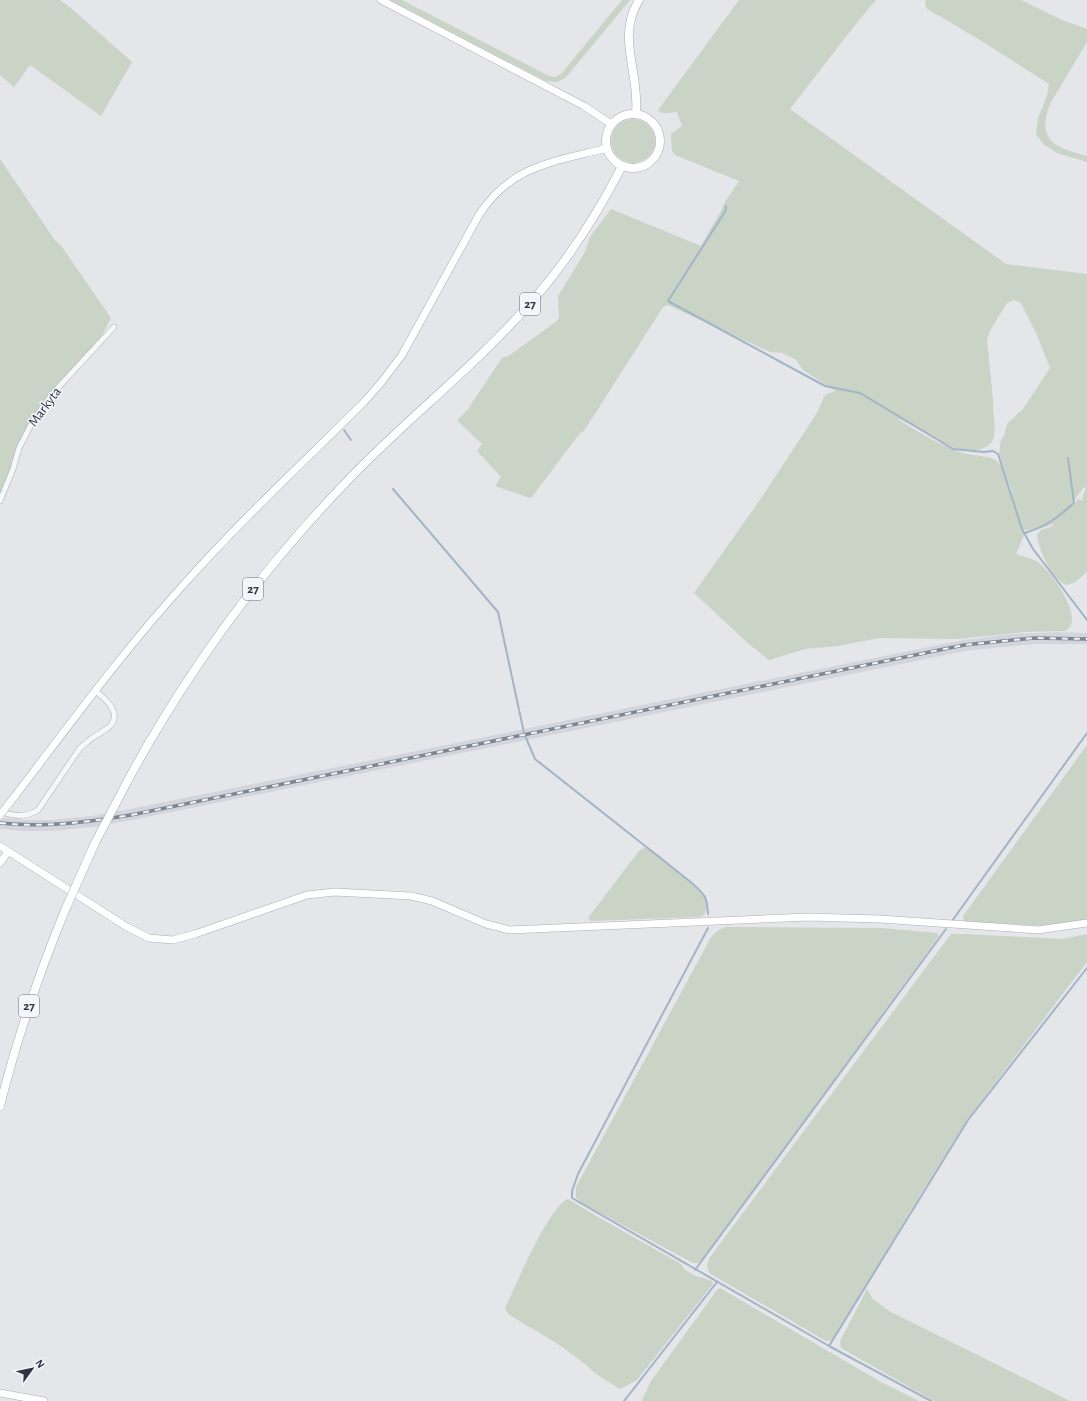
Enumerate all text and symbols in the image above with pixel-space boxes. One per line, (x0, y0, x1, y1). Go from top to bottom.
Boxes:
road number: 27 (520, 293, 540, 315)
street label: Markyta (26, 384, 64, 429)
road number: 27 (243, 578, 263, 600)
road number: 27 (19, 995, 39, 1017)
north arrow (12, 1349, 52, 1389)
text: N (33, 1358, 47, 1370)

